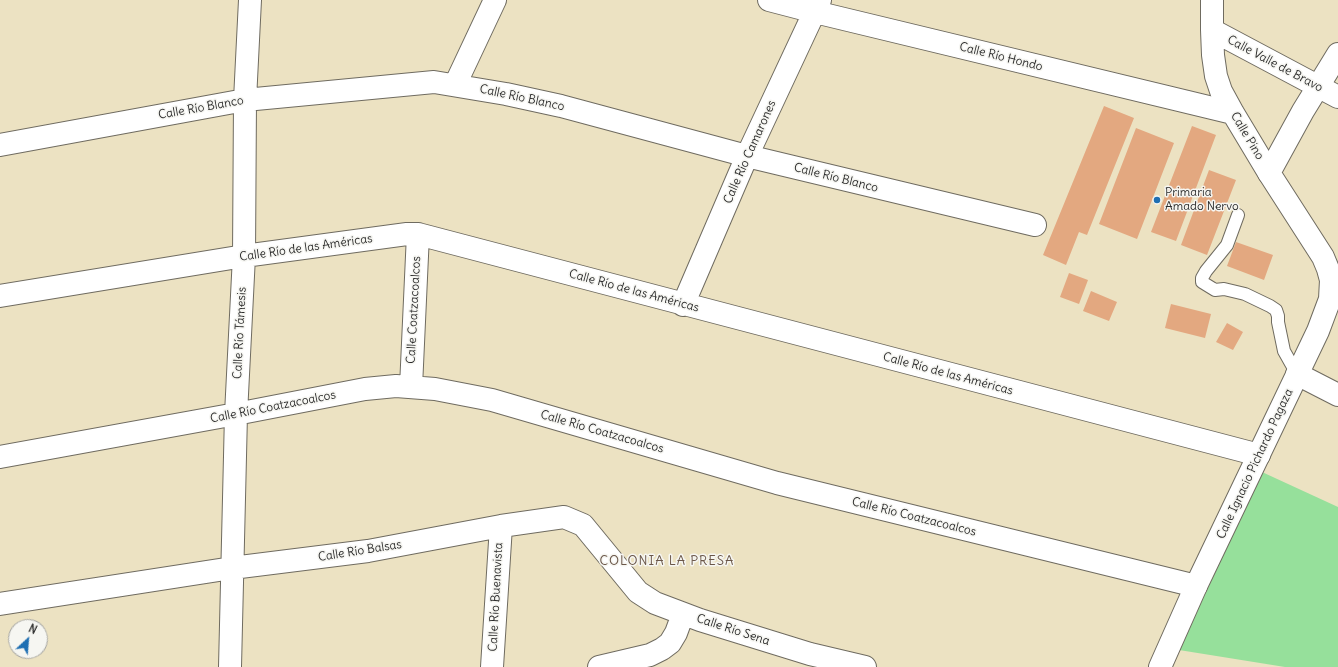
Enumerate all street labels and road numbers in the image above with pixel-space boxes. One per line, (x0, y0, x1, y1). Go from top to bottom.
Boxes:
street label: Calle Valle de Bravo (1225, 33, 1325, 95)
street label: Calle Río Hondo (958, 40, 1044, 74)
street label: Calle Río Blanco (478, 82, 566, 114)
street label: Calle Río Blanco (157, 93, 245, 123)
street label: Calle Río Camarones (721, 98, 779, 206)
street label: Calle Pino (1227, 110, 1267, 162)
street label: Calle Río Blanco (792, 161, 880, 195)
street label: Calle Río de las Américas (239, 232, 373, 264)
street label: Calle Coatzacoalcos (404, 256, 424, 364)
street label: Calle Río de las Américas (567, 267, 701, 315)
street label: Calle Río Támesis (230, 287, 250, 379)
street label: Calle Río de las Américas (881, 350, 1015, 398)
street label: Calle Ignacio Pichardo Pagaza (1214, 387, 1296, 541)
street label: Calle Río Coatzacoalcos (209, 388, 337, 426)
street label: Calle Río Coatzacoalcos (539, 407, 665, 457)
street label: Calle Río Coatzacoalcos (850, 495, 978, 539)
street label: Calle Río Balsas (317, 537, 403, 565)
street label: Calle Río Buenavista (486, 542, 506, 652)
street label: Calle Río Sena (695, 611, 771, 649)

